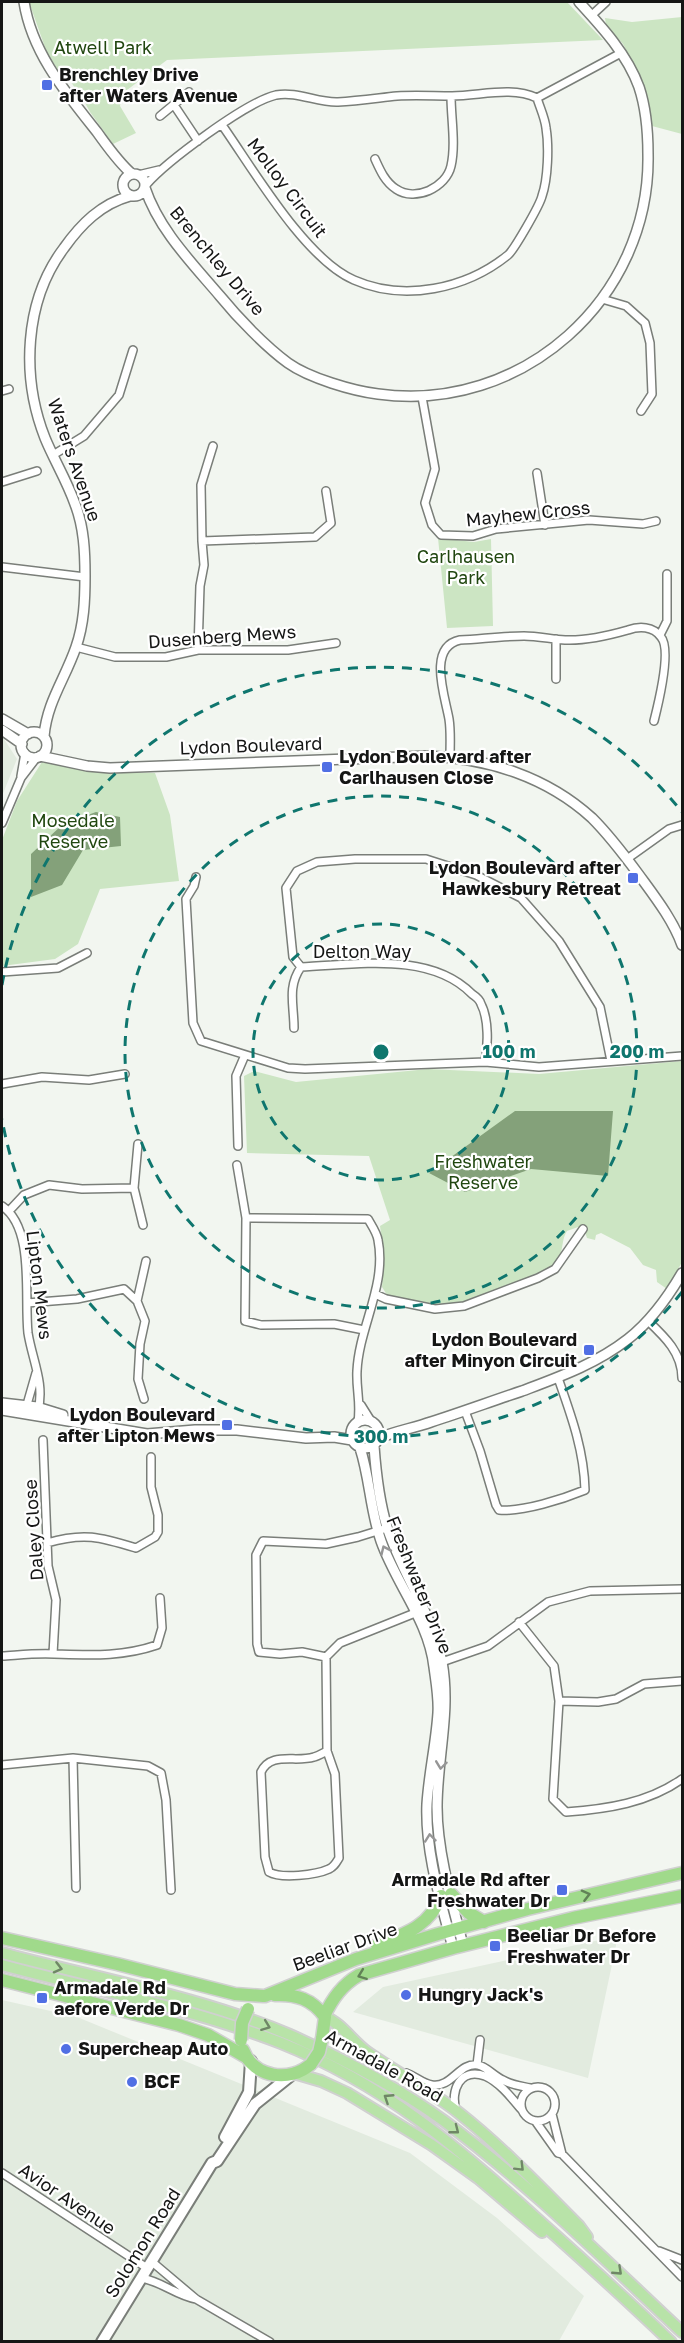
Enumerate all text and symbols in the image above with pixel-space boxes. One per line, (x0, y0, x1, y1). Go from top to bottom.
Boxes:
park label: Atwell Park (54, 36, 152, 58)
place label: Brenchley Drive after Waters Avenue (59, 63, 238, 106)
marker: Brenchley Drive after Waters Avenue (40, 78, 54, 92)
street label: Molloy Circuit (243, 133, 332, 242)
street label: Brenchley Drive (166, 201, 270, 320)
street label: Waters Avenue (44, 395, 106, 524)
street label: Mayhew Cross (465, 496, 591, 530)
park label: Carlhausen Park (417, 545, 515, 588)
street label: Dusenberg Mews (147, 620, 297, 652)
street label: Lydon Boulevard (179, 732, 323, 758)
place label: Lydon Boulevard after Carlhausen Close (339, 745, 531, 788)
marker: Lydon Boulevard after Carlhausen Close (320, 760, 334, 774)
park label: Mosedale Reserve (31, 809, 115, 852)
place label: Lydon Boulevard after Hawkesbury Retreat (429, 856, 621, 899)
marker: Lydon Boulevard after Hawkesbury Retreat (626, 871, 640, 885)
street label: Delton Way (313, 940, 411, 962)
text: 100 m (483, 1040, 535, 1062)
text: 200 m (610, 1040, 664, 1062)
centre of rings (371, 1042, 391, 1062)
park label: Freshwater Reserve (434, 1150, 532, 1193)
street label: Lipton Mews (22, 1229, 58, 1341)
place label: Lydon Boulevard after Minyon Circuit (404, 1328, 577, 1371)
marker: Lydon Boulevard after Minyon Circuit (582, 1343, 596, 1357)
place label: Lydon Boulevard after Lipton Mews (57, 1403, 215, 1446)
marker: Lydon Boulevard after Lipton Mews (220, 1418, 234, 1432)
text: 300 m (354, 1425, 408, 1447)
street label: Daley Close (18, 1479, 48, 1582)
street label: Freshwater Drive (382, 1513, 458, 1657)
one-way arrow (380, 1545, 392, 1556)
one-way arrow (435, 1760, 447, 1769)
one-way arrow (424, 1834, 436, 1843)
place label: Armadale Rd after Freshwater Dr (391, 1868, 550, 1911)
marker: Armadale Rd after Freshwater Dr (555, 1883, 569, 1897)
one-way arrow (581, 1889, 591, 1902)
street label: Beeliar Drive (289, 1917, 400, 1975)
place label: Beeliar Dr Before Freshwater Dr (507, 1924, 656, 1967)
marker: Beeliar Dr Before Freshwater Dr (488, 1939, 502, 1953)
one-way arrow (53, 1960, 63, 1973)
one-way arrow (357, 1968, 368, 1980)
place label: Armadale Rd aefore Verde Dr (54, 1976, 189, 2019)
place label: Hungry Jack's (418, 1983, 543, 2005)
marker: Hungry Jack's (399, 1988, 413, 2002)
marker: Armadale Rd aefore Verde Dr (35, 1991, 49, 2005)
one-way arrow (260, 2019, 271, 2032)
street label: Armadale Road (322, 2024, 447, 2107)
place label: Supercheap Auto (78, 2037, 228, 2059)
marker: Supercheap Auto (59, 2042, 73, 2056)
place label: BCF (144, 2070, 180, 2092)
marker: BCF (125, 2075, 139, 2089)
one-way arrow (384, 2094, 394, 2106)
one-way arrow (448, 2122, 459, 2133)
street label: Avior Avenue (15, 2158, 120, 2239)
one-way arrow (513, 2160, 523, 2171)
street label: Solomon Road (100, 2184, 185, 2301)
one-way arrow (611, 2264, 621, 2275)

